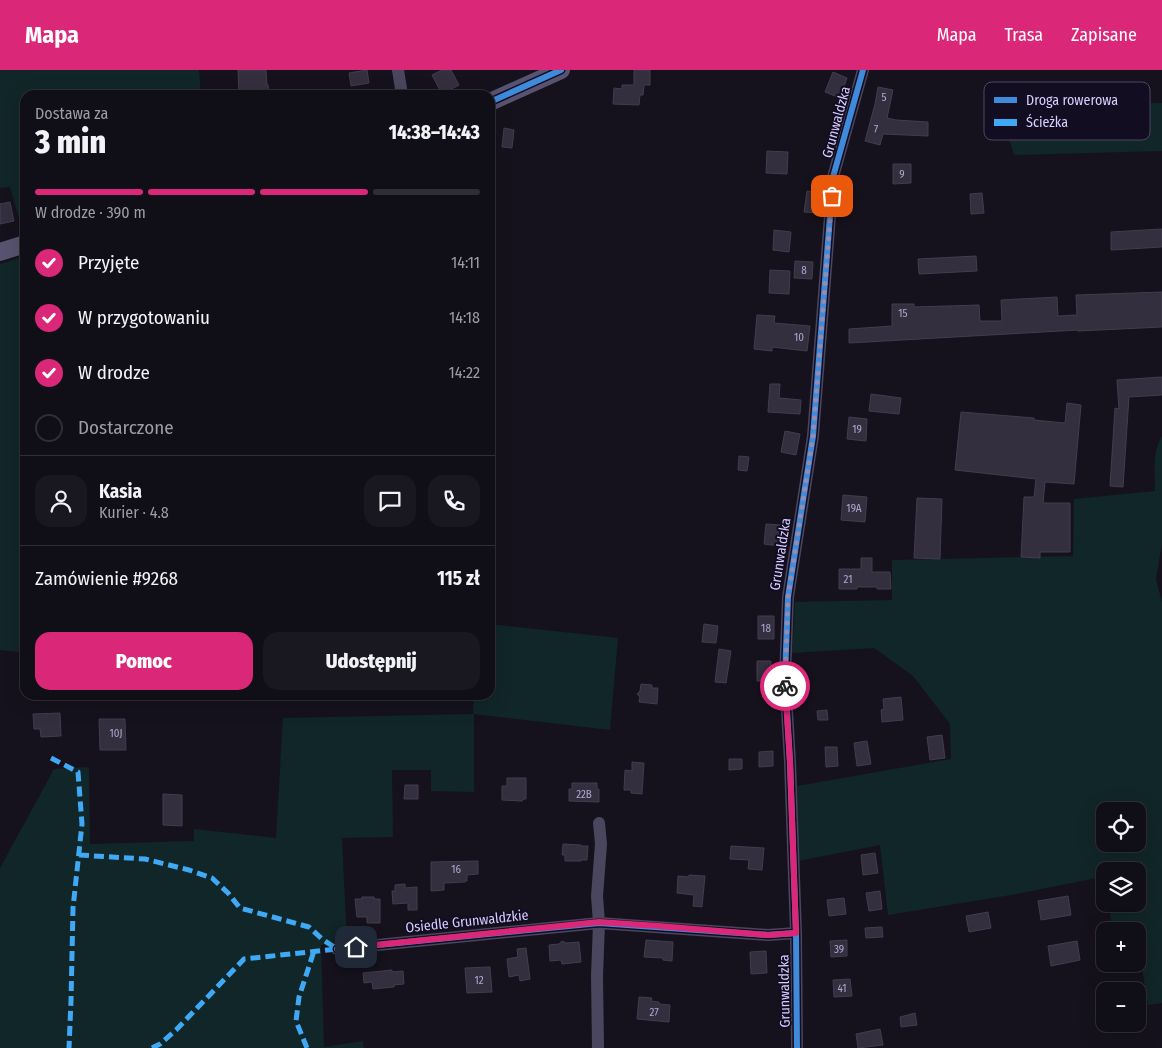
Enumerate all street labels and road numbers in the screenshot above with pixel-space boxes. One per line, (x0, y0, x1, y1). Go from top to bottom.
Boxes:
street label: Grunwaldzka (819, 84, 854, 160)
street label: Grunwaldzka (766, 516, 795, 592)
street label: Osiedle Grunwaldzkie (405, 907, 529, 936)
street label: Grunwaldzka (775, 954, 794, 1028)

